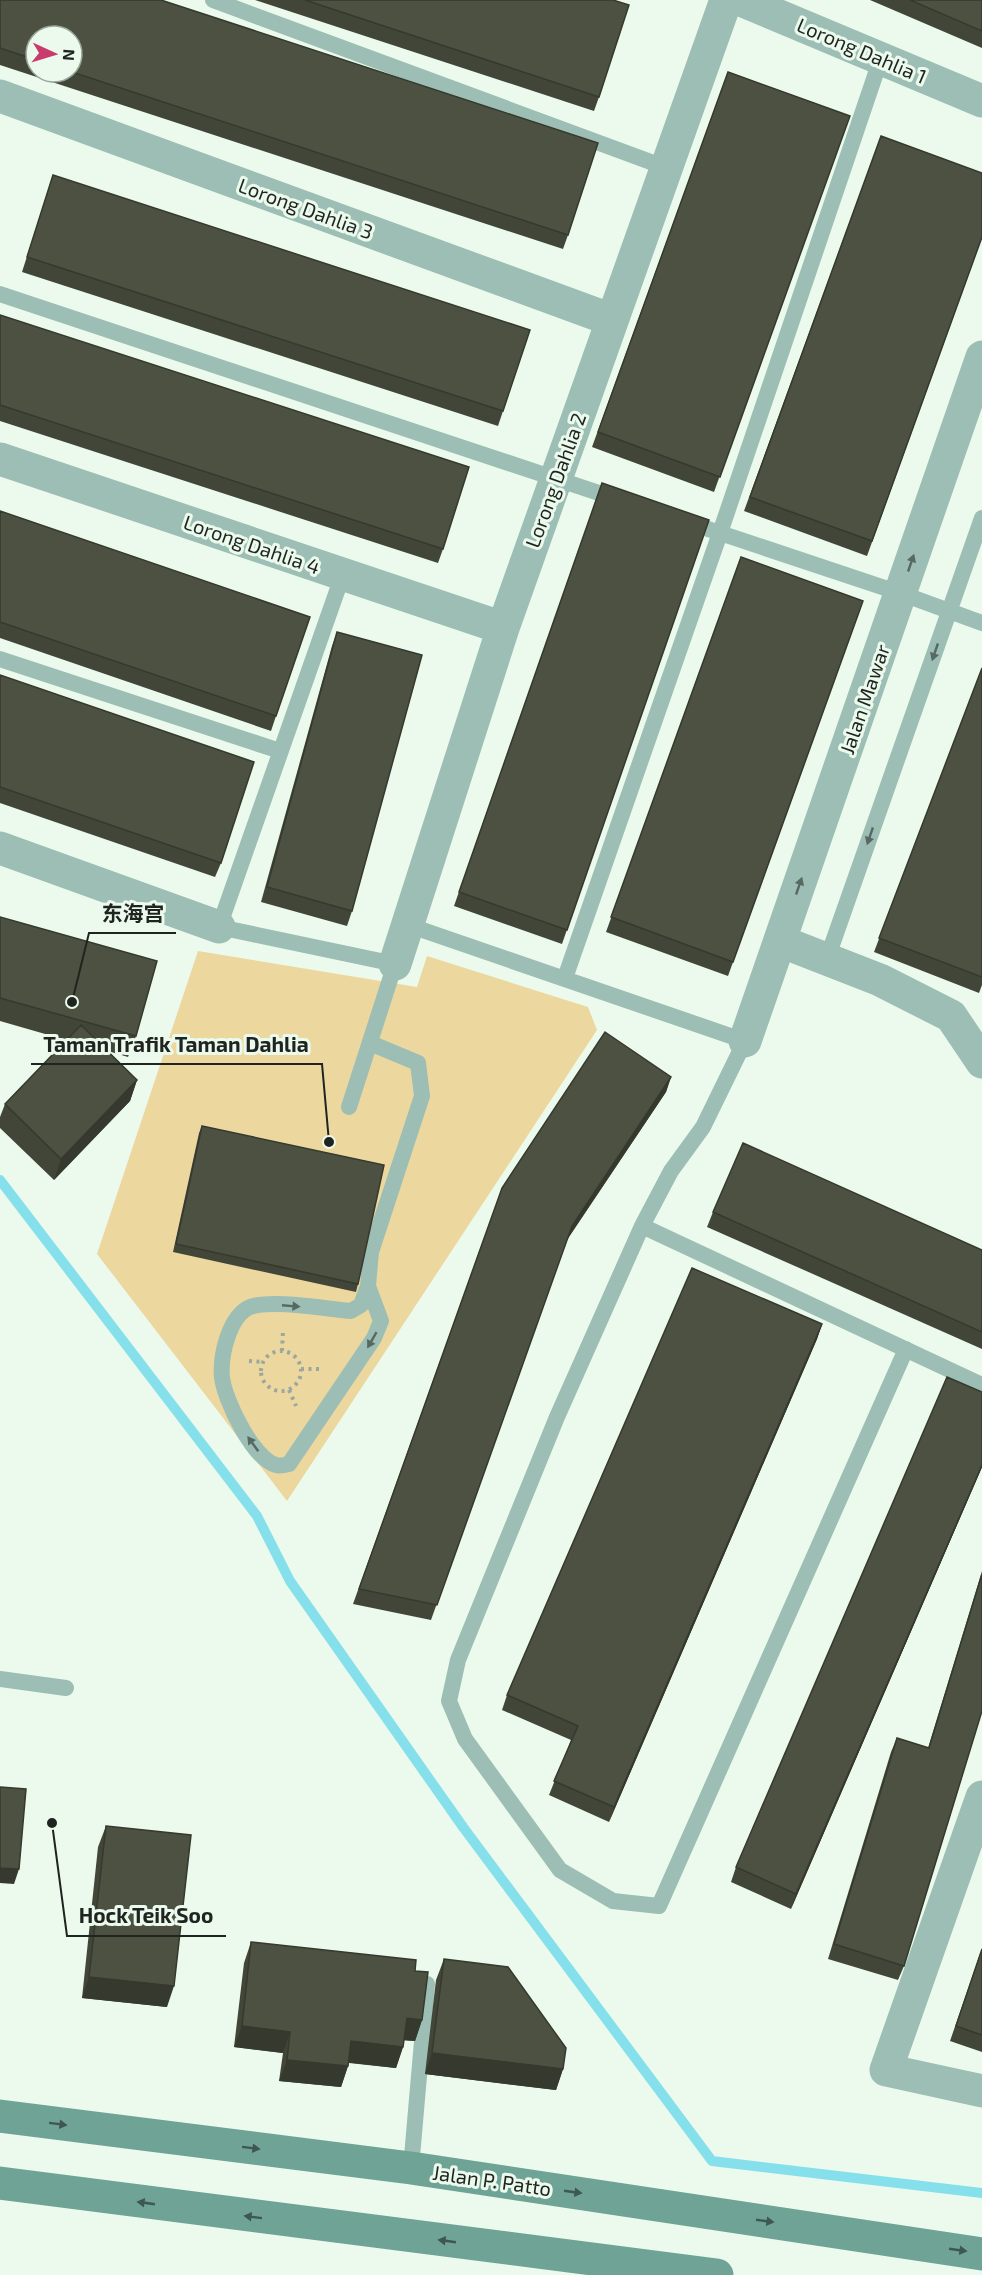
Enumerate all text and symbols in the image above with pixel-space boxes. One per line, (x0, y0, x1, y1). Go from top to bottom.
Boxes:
street label: Lorong Dahlia 1 (794, 12, 930, 88)
north arrow (24, 24, 84, 84)
text: N (60, 49, 79, 62)
street label: Lorong Dahlia 3 (236, 173, 376, 243)
street label: Lorong Dahlia 2 (520, 409, 590, 551)
street label: Lorong Dahlia 4 (181, 509, 323, 579)
one-way arrow (906, 553, 916, 571)
street label: Jalan Mawar (834, 641, 894, 757)
one-way arrow (929, 643, 939, 661)
one-way arrow (865, 827, 875, 845)
one-way arrow (795, 877, 804, 895)
callout: 东海宫 (89, 894, 176, 933)
text: 东海宫 (102, 900, 165, 925)
callout: Taman Trafik Taman Dahlia (31, 1025, 322, 1064)
text: Taman Trafik Taman Dahlia (43, 1031, 309, 1056)
one-way arrow (282, 1301, 301, 1311)
one-way arrow (367, 1332, 377, 1349)
one-way arrow (247, 1436, 259, 1452)
callout: Hock Teik Soo (67, 1897, 226, 1936)
text: Hock Teik Soo (79, 1902, 213, 1927)
one-way arrow (49, 2119, 68, 2128)
one-way arrow (242, 2143, 261, 2153)
street label: Jalan P. Patto (431, 2160, 553, 2200)
one-way arrow (563, 2188, 582, 2197)
one-way arrow (137, 2198, 156, 2207)
one-way arrow (244, 2212, 263, 2221)
one-way arrow (756, 2217, 775, 2226)
one-way arrow (437, 2237, 456, 2246)
one-way arrow (949, 2246, 968, 2255)

